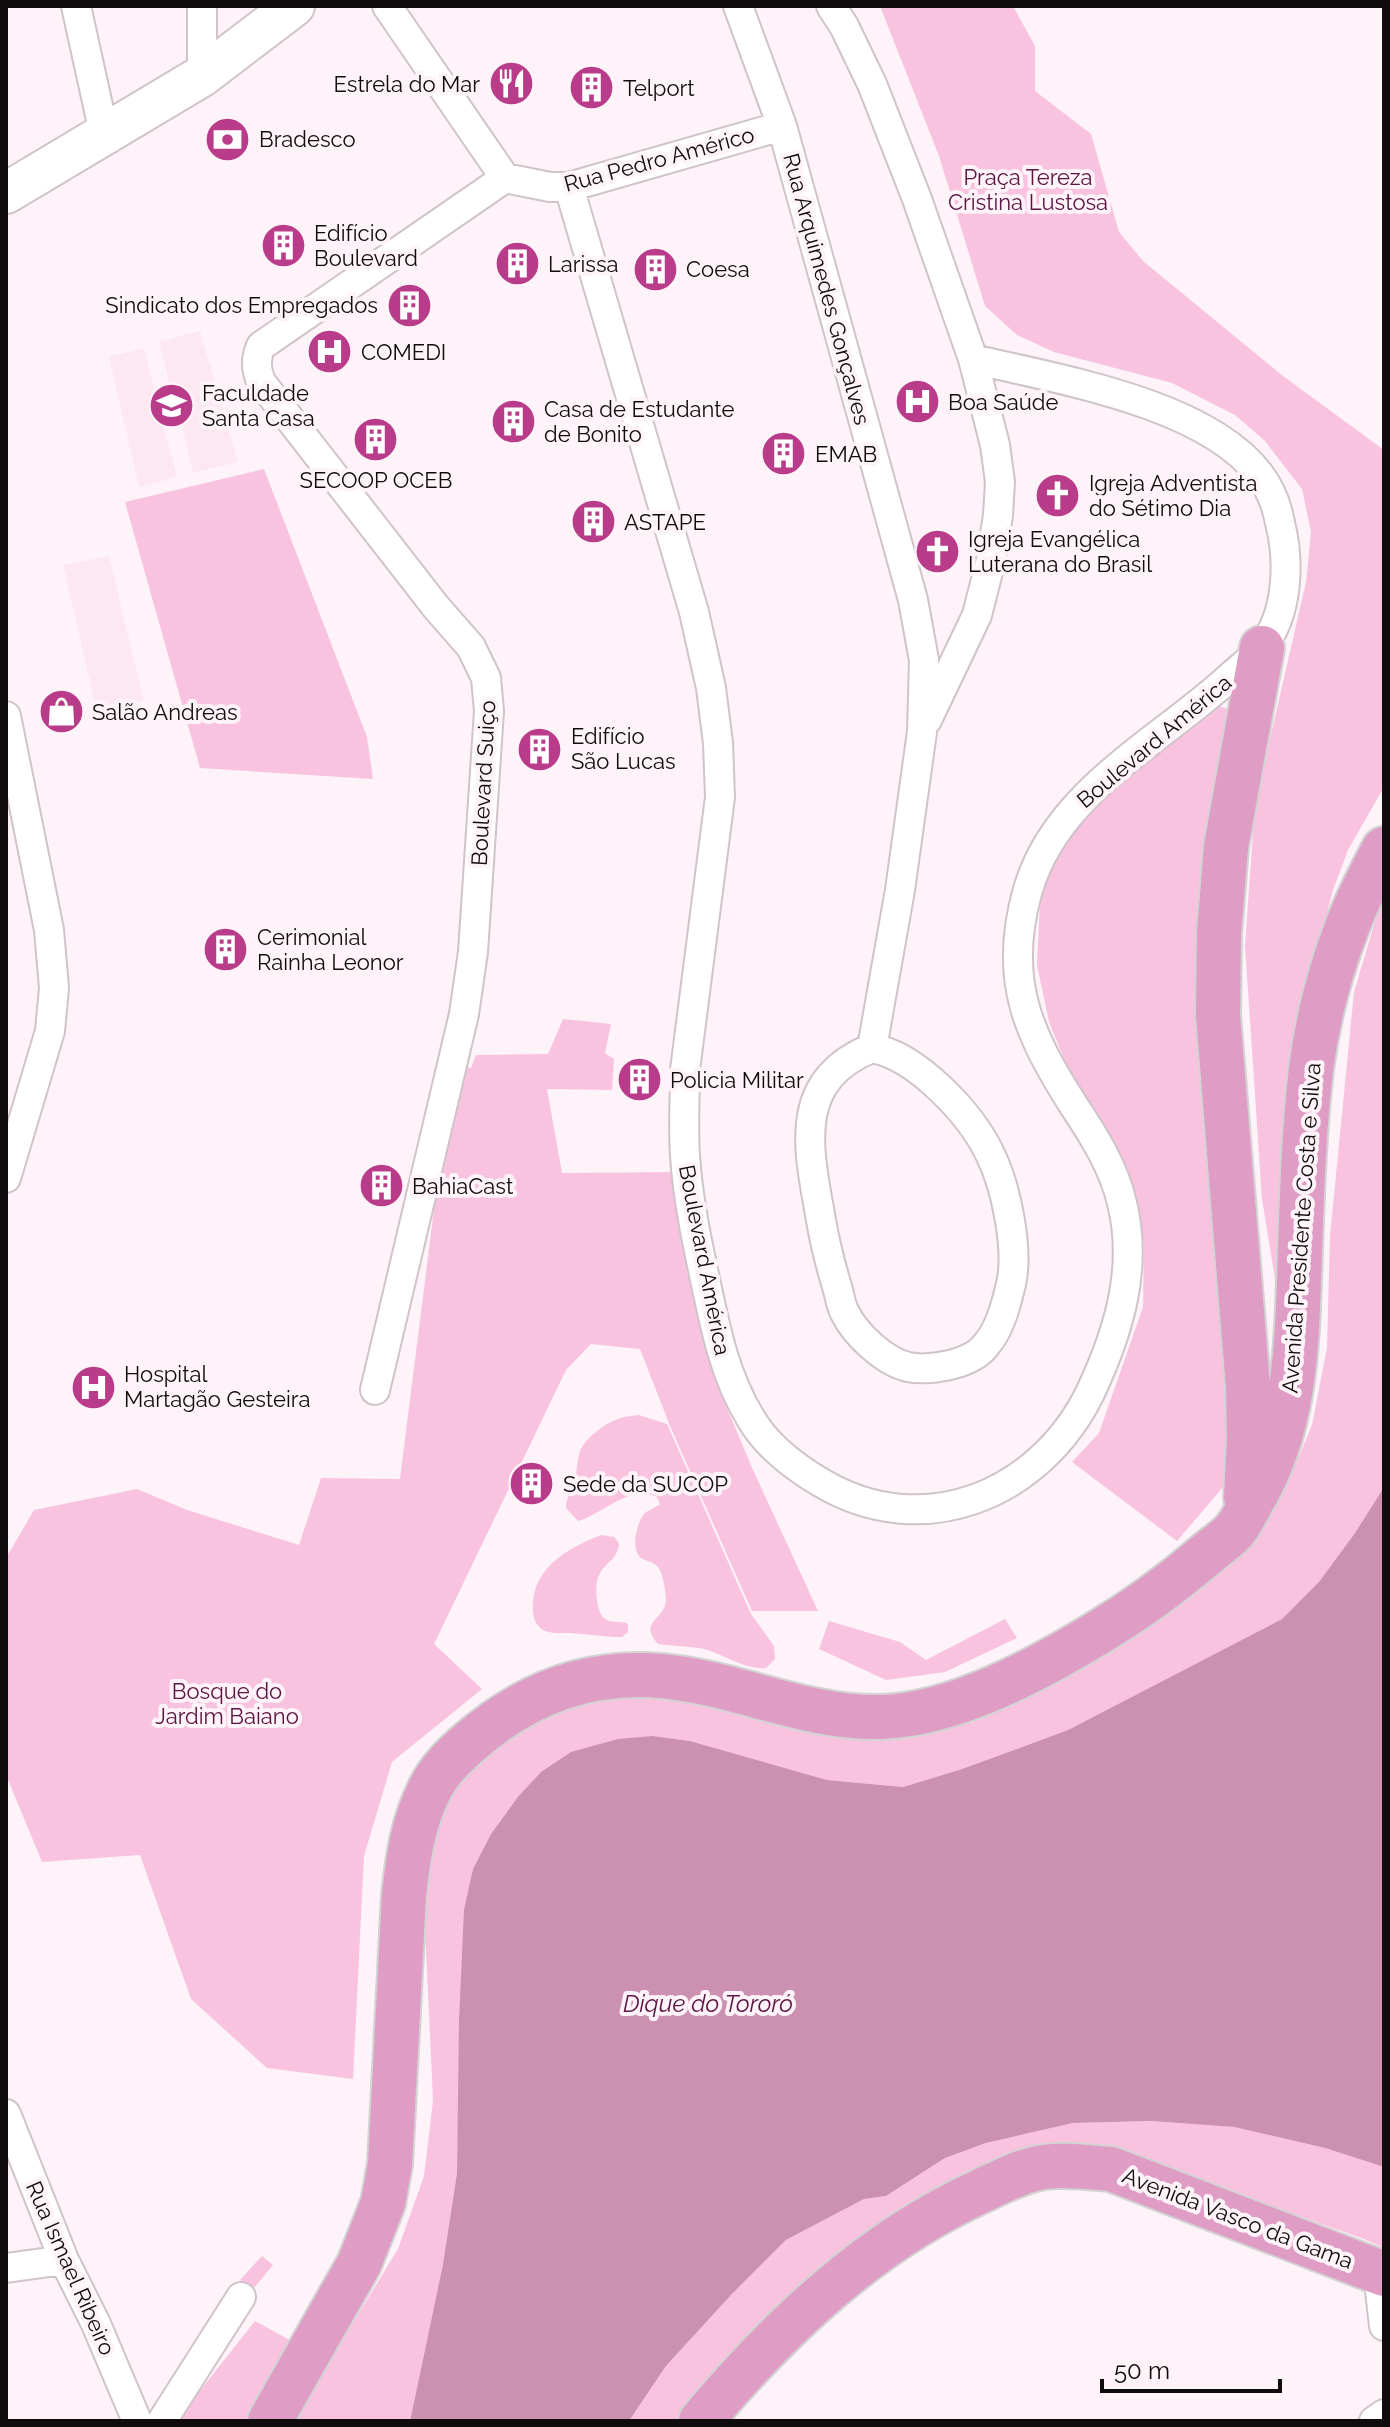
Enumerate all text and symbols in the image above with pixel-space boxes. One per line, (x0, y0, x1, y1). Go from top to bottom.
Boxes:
restaurant icon: Estrela do Mar (487, 60, 535, 108)
building icon: Telport (568, 64, 616, 112)
place label: Estrela do Mar (333, 71, 480, 97)
place label: Telport (623, 75, 695, 101)
bank icon: Bradesco (204, 115, 252, 163)
street label: Rua Pedro Américo (561, 121, 757, 197)
place label: Bradesco (259, 126, 356, 152)
street label: Rua Arquimedes Gonçalves (778, 150, 876, 428)
park label: Praça Tereza Cristina Lustosa (948, 164, 1108, 215)
place label: Edifício Boulevard (314, 220, 418, 271)
building icon: Edifício Boulevard (259, 222, 307, 270)
building icon: Larissa (493, 240, 541, 288)
building icon: Coesa (631, 245, 679, 293)
place label: Larissa (548, 251, 619, 277)
place label: Coesa (686, 256, 750, 282)
building icon: Sindicato dos Empregados (385, 281, 433, 329)
place label: Sindicato dos Empregados (105, 292, 378, 318)
hospital icon: COMEDI (306, 328, 354, 376)
place label: COMEDI (361, 339, 446, 365)
hospital icon: Boa Saúde (893, 378, 941, 426)
place label: Faculdade Santa Casa (202, 380, 315, 431)
school or university icon: Faculdade Santa Casa (147, 382, 195, 430)
place label: Boa Saúde (948, 389, 1058, 415)
place label: Casa de Estudante de Bonito (544, 396, 735, 447)
building icon: Casa de Estudante de Bonito (489, 398, 537, 446)
building icon: SECOOP OCEB (352, 415, 400, 463)
building icon: EMAB (760, 430, 808, 478)
place label: EMAB (815, 441, 877, 467)
place label: SECOOP OCEB (300, 467, 452, 493)
place label: Igreja Adventista do Sétimo Dia (1089, 470, 1257, 521)
church icon: Igreja Adventista do Sétimo Dia (1034, 472, 1082, 520)
building icon: ASTAPE (569, 498, 617, 546)
place label: ASTAPE (624, 509, 706, 535)
place label: Igreja Evangélica Luterana do Brasil (968, 526, 1152, 577)
church icon: Igreja Evangélica Luterana do Brasil (913, 528, 961, 576)
street label: Boulevard América (1072, 669, 1236, 813)
shop icon: Salão Andreas (37, 688, 85, 736)
place label: Salão Andreas (92, 699, 238, 725)
street label: Boulevard Suiço (466, 700, 500, 866)
place label: Edifício São Lucas (571, 723, 676, 774)
building icon: Edifício São Lucas (516, 725, 564, 773)
place label: Cerimonial Rainha Leonor (257, 924, 404, 975)
building icon: Cerimonial Rainha Leonor (202, 926, 250, 974)
building icon: Policia Militar (615, 1056, 663, 1104)
street label: Avenida Presidente Costa e Silva (1276, 1062, 1326, 1394)
place label: Policia Militar (670, 1067, 804, 1093)
building icon: BahiaCast (357, 1162, 405, 1210)
street label: Boulevard América (674, 1163, 736, 1357)
place label: BahiaCast (412, 1173, 514, 1199)
place label: Hospital Martagão Gesteira (124, 1361, 310, 1412)
hospital icon: Hospital Martagão Gesteira (69, 1363, 117, 1411)
building icon: Sede da SUCOP (508, 1460, 556, 1508)
place label: Sede da SUCOP (563, 1471, 728, 1497)
park label: Bosque do Jardim Baiano (155, 1678, 299, 1729)
water label: Dique do Tororó (623, 1989, 793, 2018)
street label: Avenida Vasco da Gama (1119, 2162, 1357, 2274)
street label: Rua Ismael Ribeiro (21, 2177, 121, 2359)
scale bar (1102, 2343, 1280, 2393)
text: 50 m (1114, 2356, 1170, 2385)

